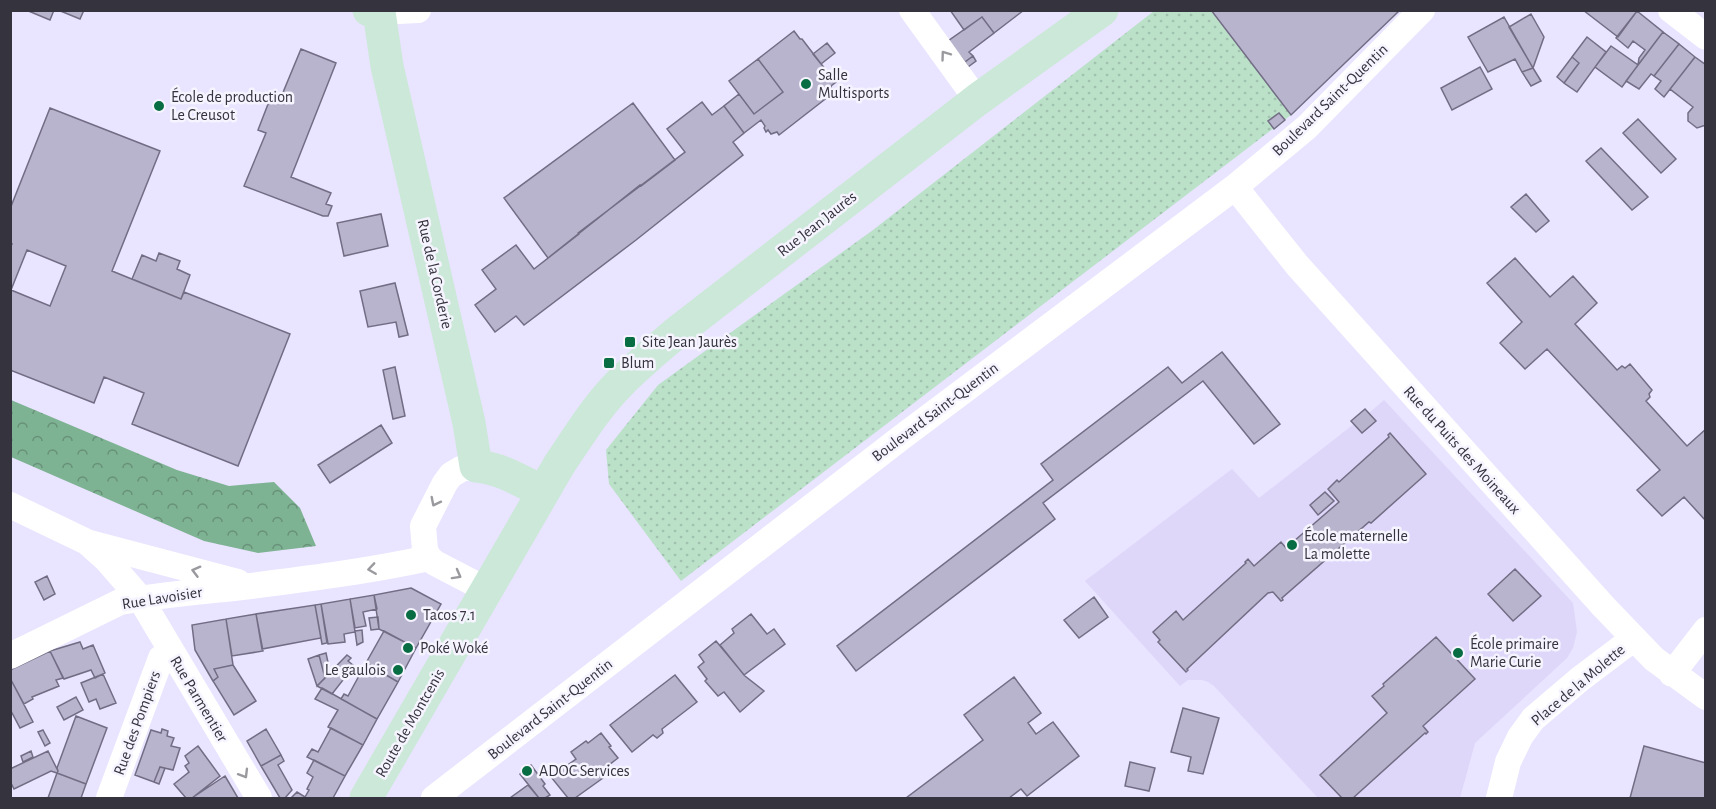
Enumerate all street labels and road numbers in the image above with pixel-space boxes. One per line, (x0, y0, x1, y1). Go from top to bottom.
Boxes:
street label: Boulevard Saint-Quentin (1269, 41, 1391, 160)
street label: Rue Jean Jaurès (775, 188, 860, 260)
street label: Rue de la Corderie (415, 218, 455, 330)
street label: Boulevard Saint-Quentin (869, 359, 1002, 465)
street label: Rue du Puits des Moineaux (1401, 383, 1524, 517)
street label: Rue Lavoisier (121, 584, 204, 612)
street label: Place de la Molette (1528, 641, 1628, 729)
street label: Rue Parmentier (167, 653, 231, 745)
street label: Boulevard Saint-Quentin (485, 655, 616, 763)
street label: Route de Montcenis (373, 666, 448, 780)
street label: Rue des Pompiers (111, 669, 163, 777)

